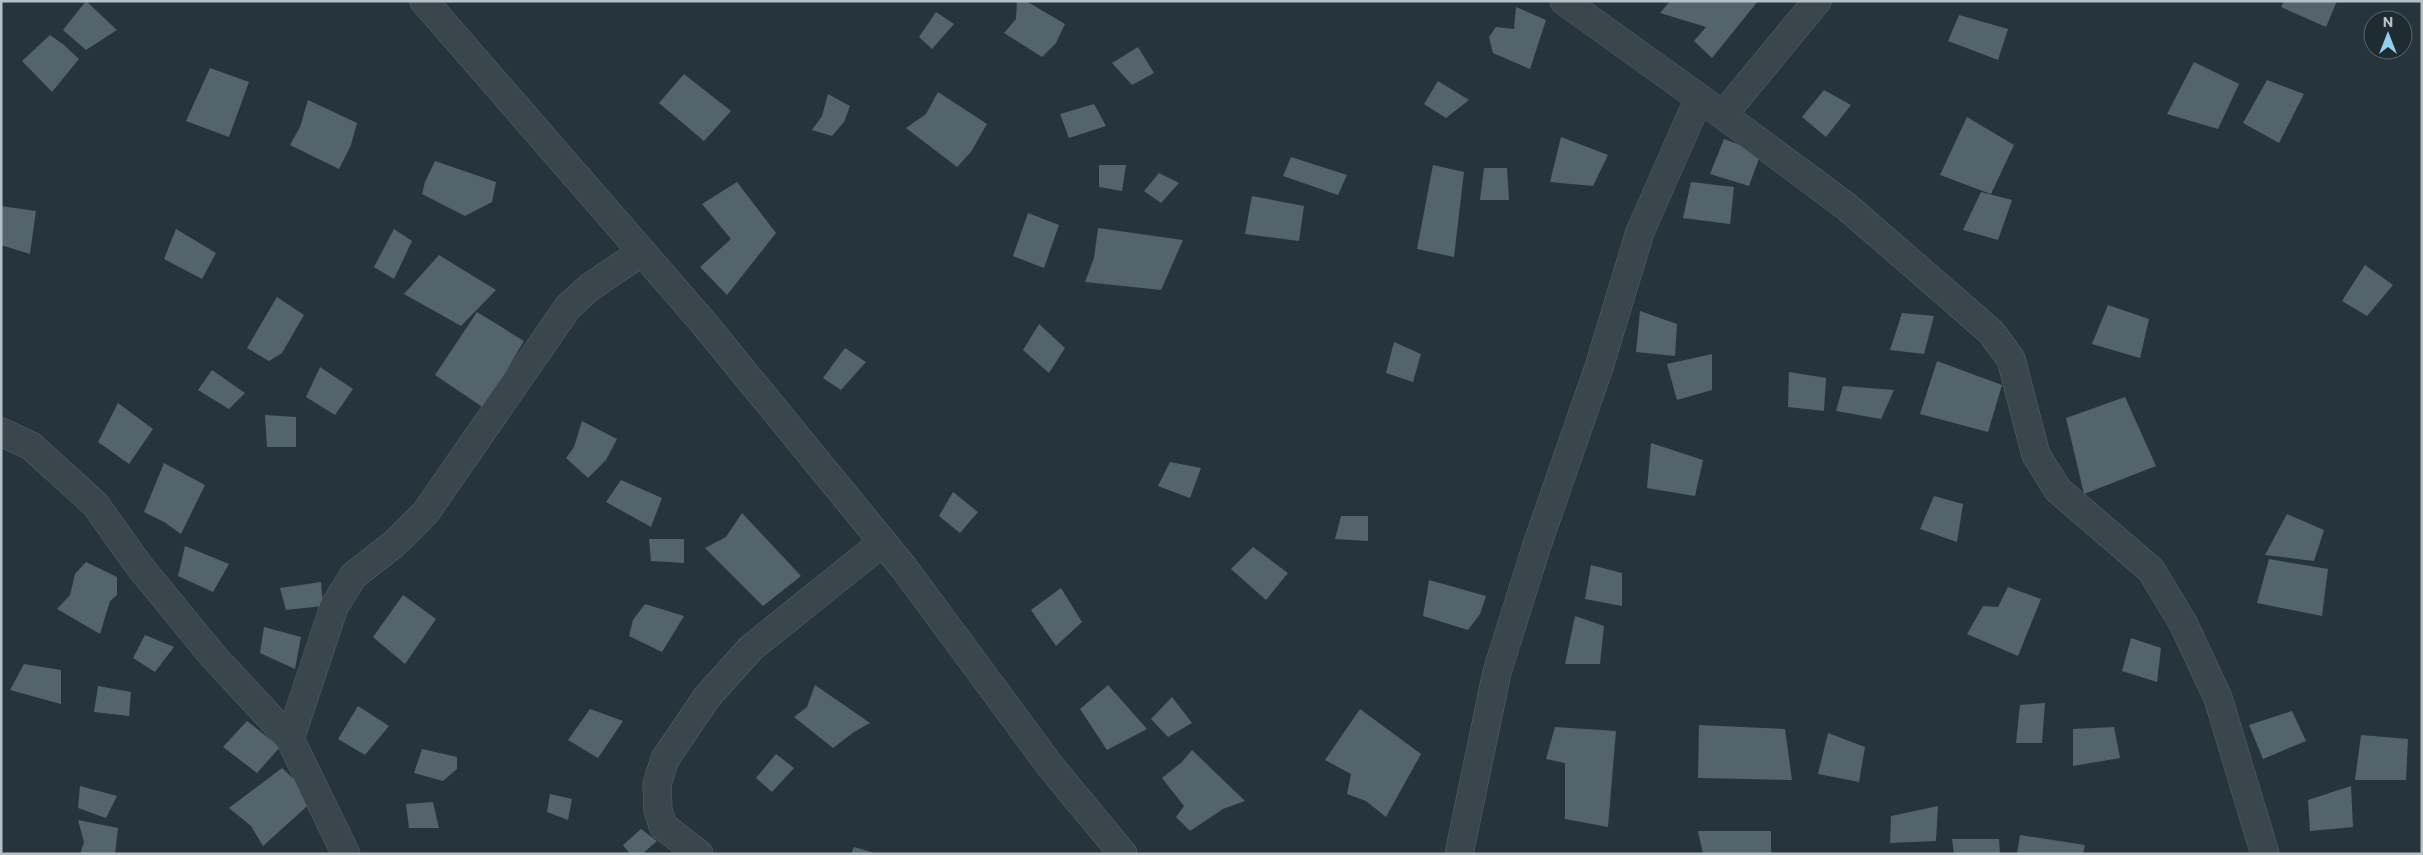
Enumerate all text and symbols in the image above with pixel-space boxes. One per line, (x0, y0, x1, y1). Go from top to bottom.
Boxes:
north arrow (2363, 10, 2413, 60)
text: N (2383, 13, 2393, 30)

